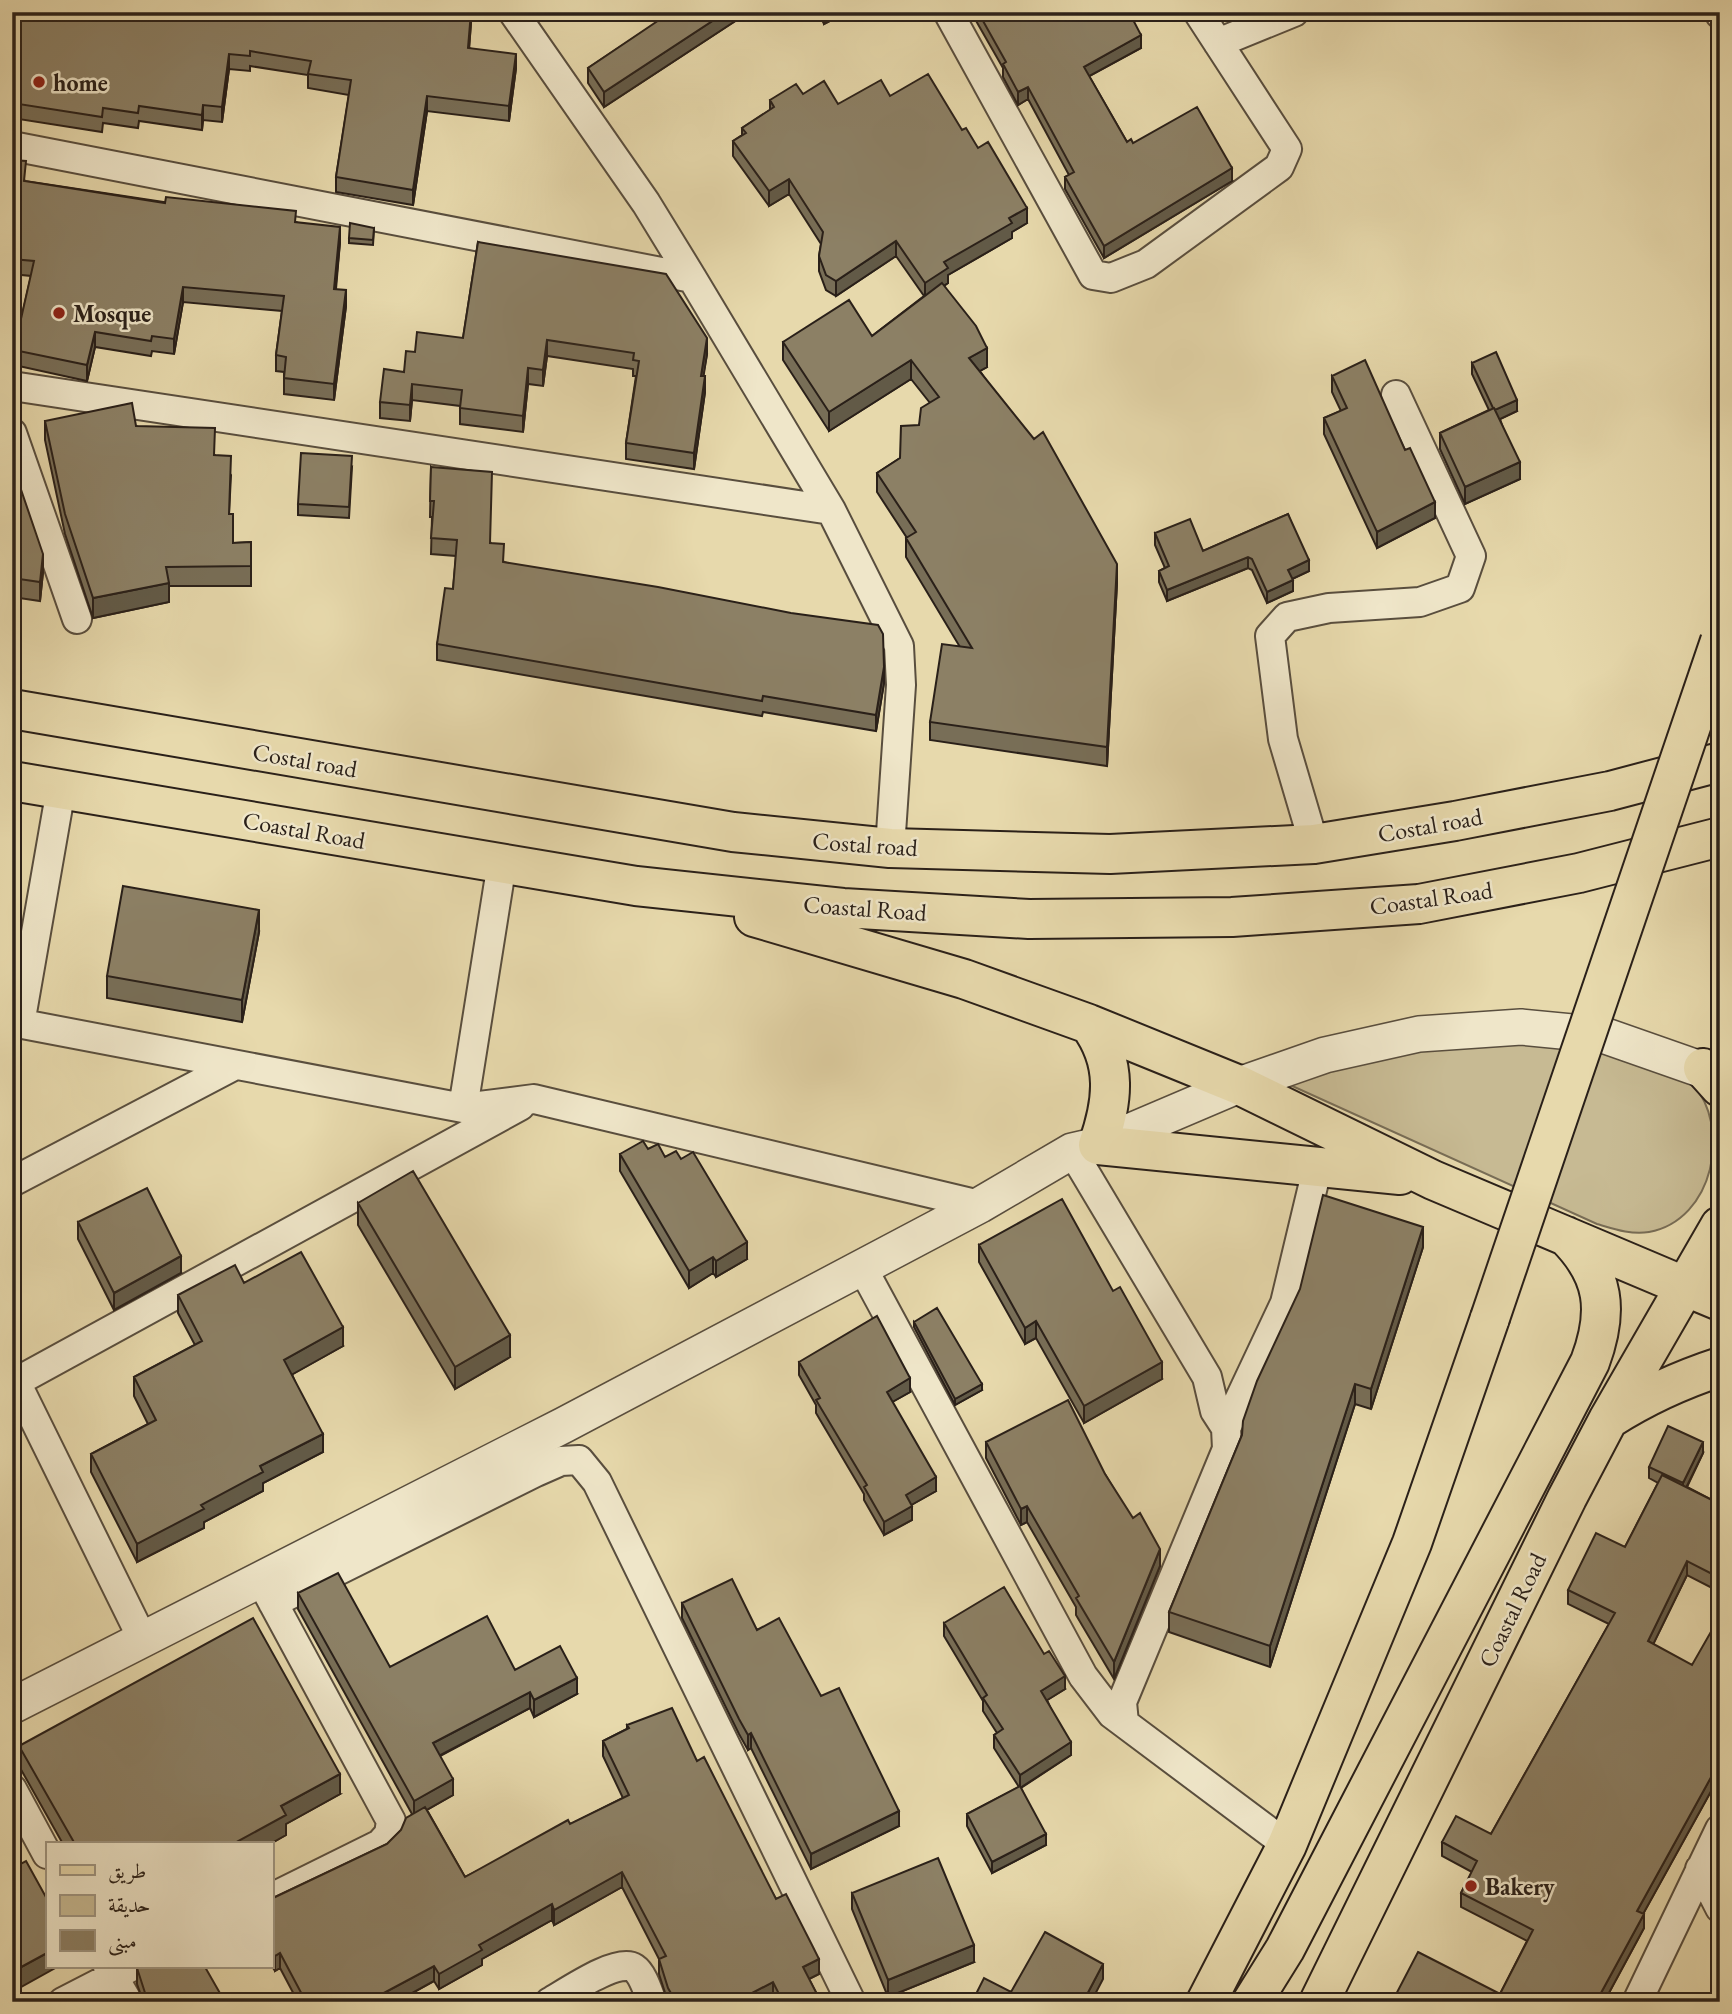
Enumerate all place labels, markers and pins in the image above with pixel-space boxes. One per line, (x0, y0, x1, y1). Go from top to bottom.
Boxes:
place label: home (53, 67, 108, 98)
marker: home (31, 74, 47, 90)
place label: Mosque (73, 298, 151, 330)
marker: Mosque (51, 305, 67, 321)
place label: Bakery (1485, 1871, 1555, 1903)
marker: Bakery (1463, 1878, 1479, 1894)

